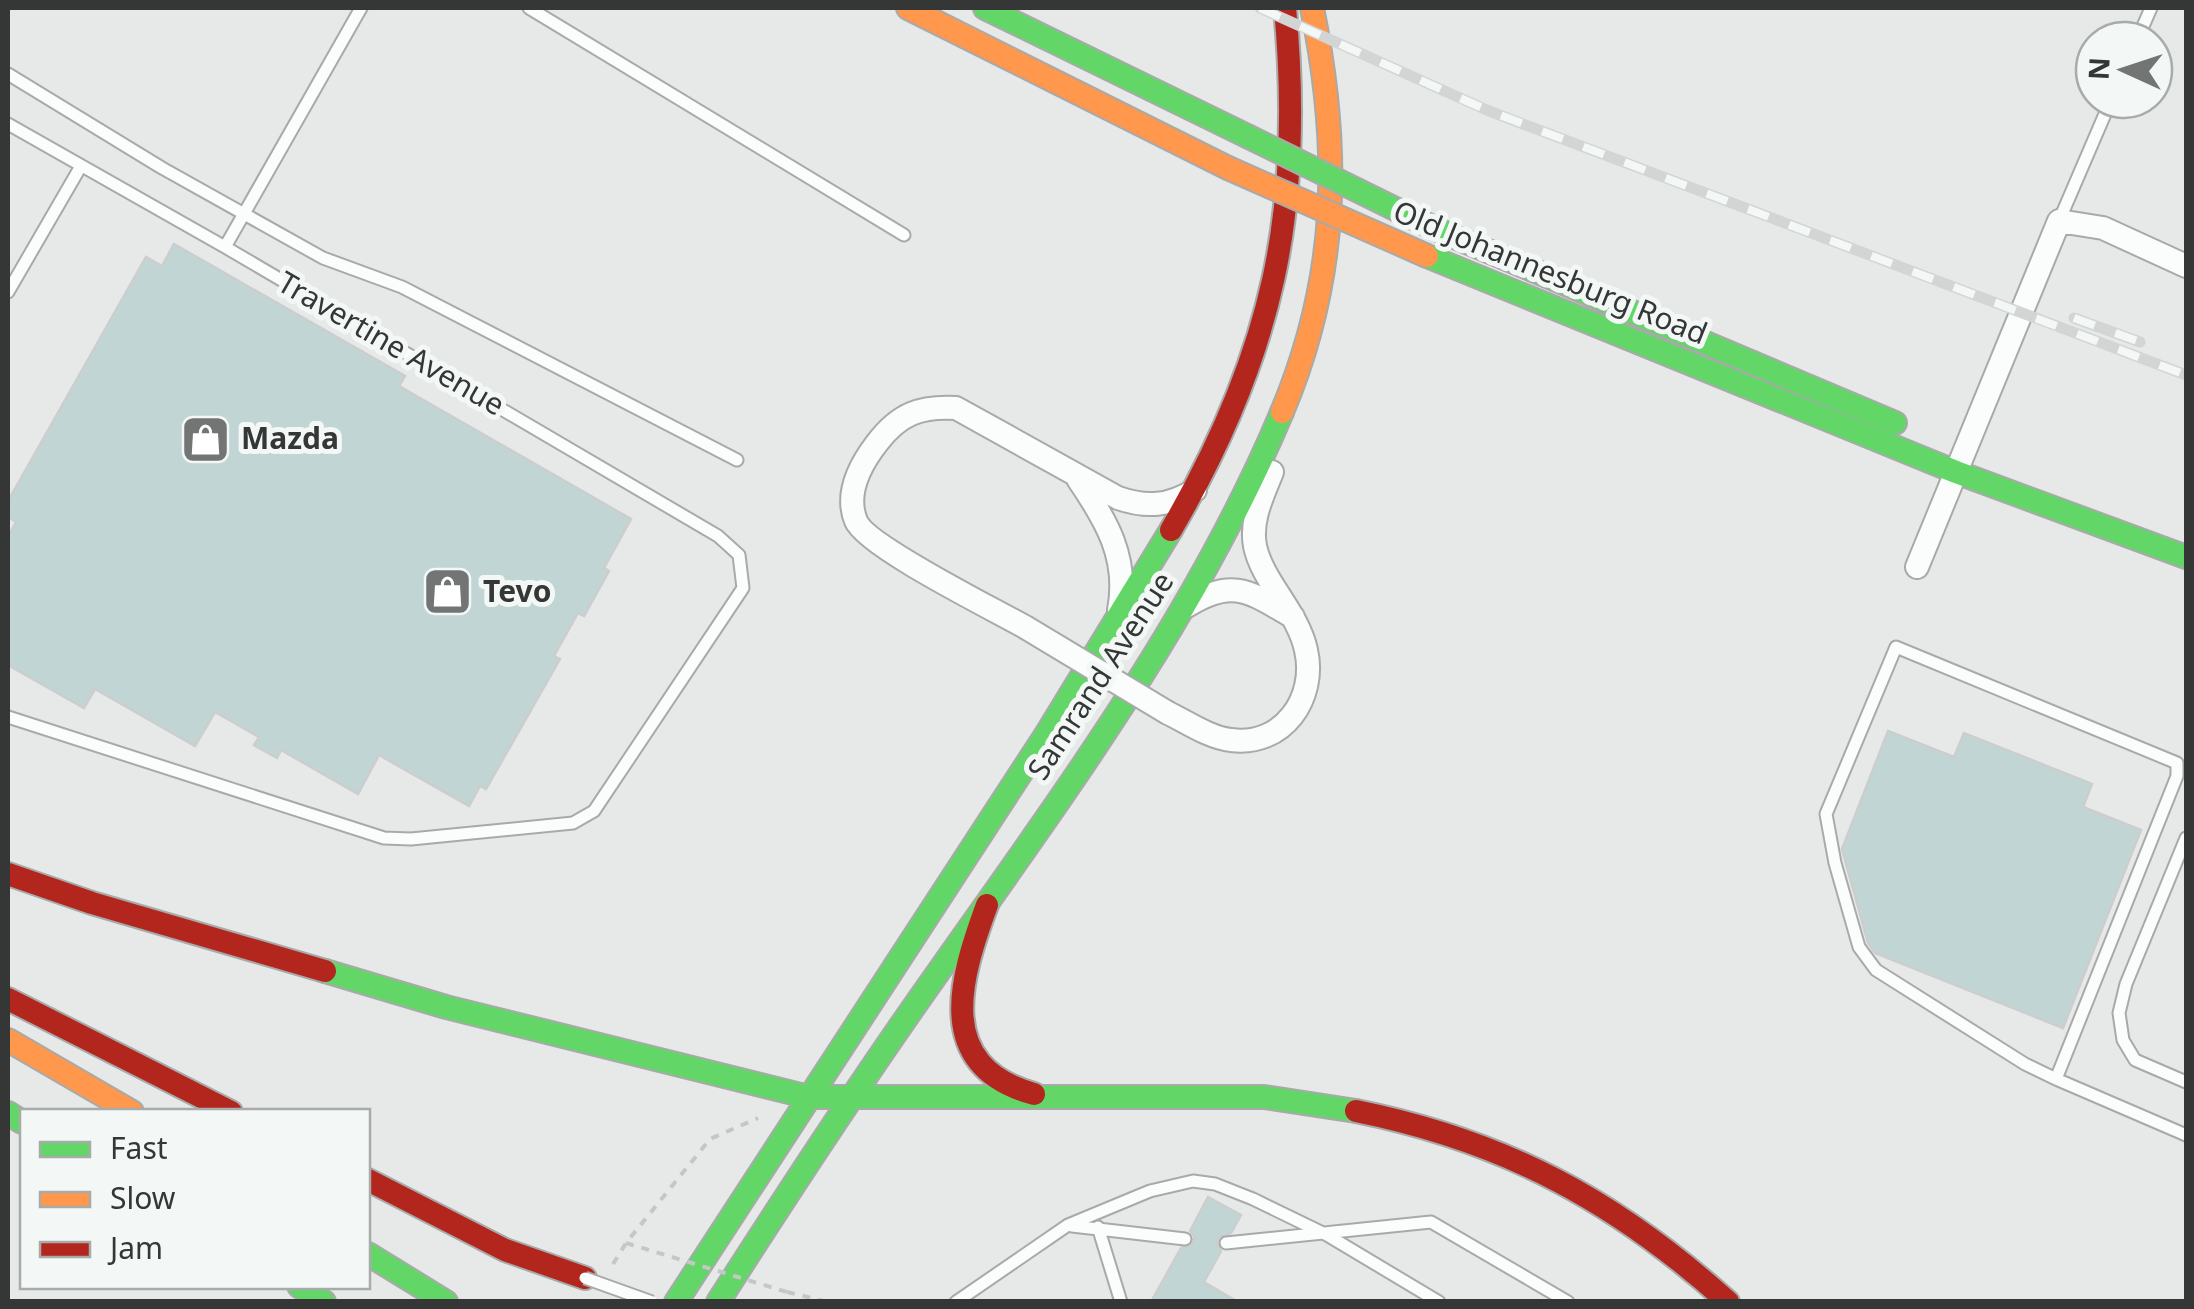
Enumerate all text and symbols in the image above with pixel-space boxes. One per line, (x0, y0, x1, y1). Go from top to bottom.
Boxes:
north arrow (2074, 20, 2174, 120)
text: N (2078, 56, 2118, 81)
street label: Old Johannesburg Road (1388, 190, 1714, 353)
street label: Travertine Avenue (271, 261, 513, 424)
shop icon: Mazda (180, 413, 232, 465)
place label: Mazda (241, 417, 339, 458)
street label: Samrand Avenue (1017, 563, 1182, 787)
shop icon: Tevo (422, 566, 474, 618)
place label: Tevo (483, 570, 551, 611)
legend (20, 1109, 370, 1289)
text: Fast (110, 1127, 168, 1168)
text: Slow (110, 1177, 176, 1218)
text: Jam (107, 1227, 163, 1268)

